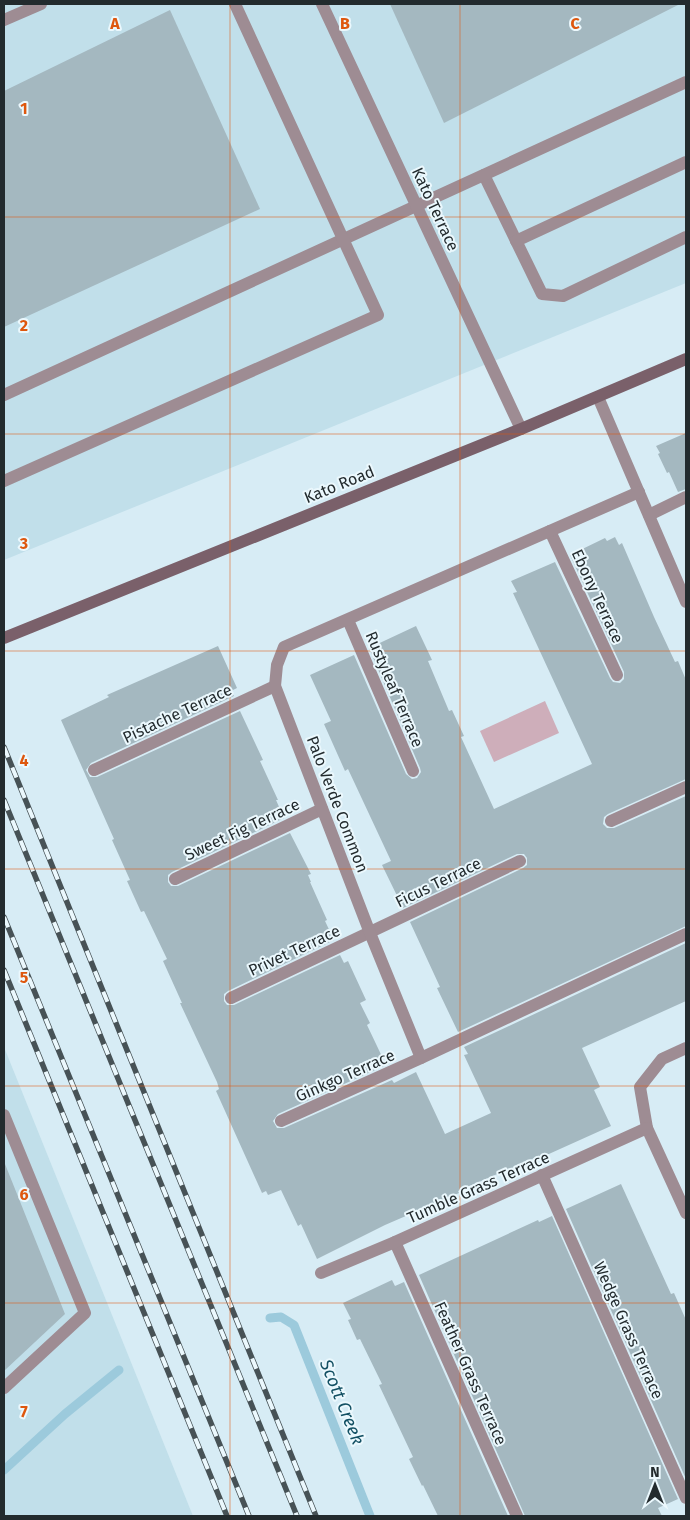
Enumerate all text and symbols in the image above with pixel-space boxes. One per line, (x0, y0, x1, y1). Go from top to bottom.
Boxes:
text: A (109, 14, 120, 33)
text: B (340, 14, 350, 33)
text: C (570, 14, 580, 33)
text: 1 (20, 99, 28, 118)
street label: Kato Terrace (408, 165, 463, 254)
text: 2 (20, 316, 28, 335)
street label: Kato Road (301, 462, 377, 507)
text: 3 (19, 534, 28, 553)
street label: Ebony Terrace (567, 546, 628, 646)
street label: Rustyleaf Terrace (362, 628, 428, 750)
street label: Pistache Terrace (120, 680, 235, 747)
street label: Palo Verde Common (303, 733, 372, 875)
text: 4 (19, 751, 29, 770)
street label: Sweet Fig Terrace (182, 794, 303, 864)
street label: Ficus Terrace (392, 854, 484, 911)
street label: Privet Terrace (245, 921, 343, 980)
text: 5 (20, 968, 29, 987)
street label: Ginkgo Terrace (293, 1045, 398, 1106)
street label: Tumble Grass Terrace (404, 1148, 552, 1227)
text: 6 (19, 1185, 29, 1204)
street label: Wedge Grass Terrace (590, 1259, 667, 1402)
street label: Feather Grass Terrace (430, 1299, 511, 1448)
water label: Scott Creek (315, 1355, 369, 1448)
text: 7 (20, 1402, 28, 1421)
north arrow (630, 1460, 680, 1510)
text: N (650, 1464, 660, 1481)

